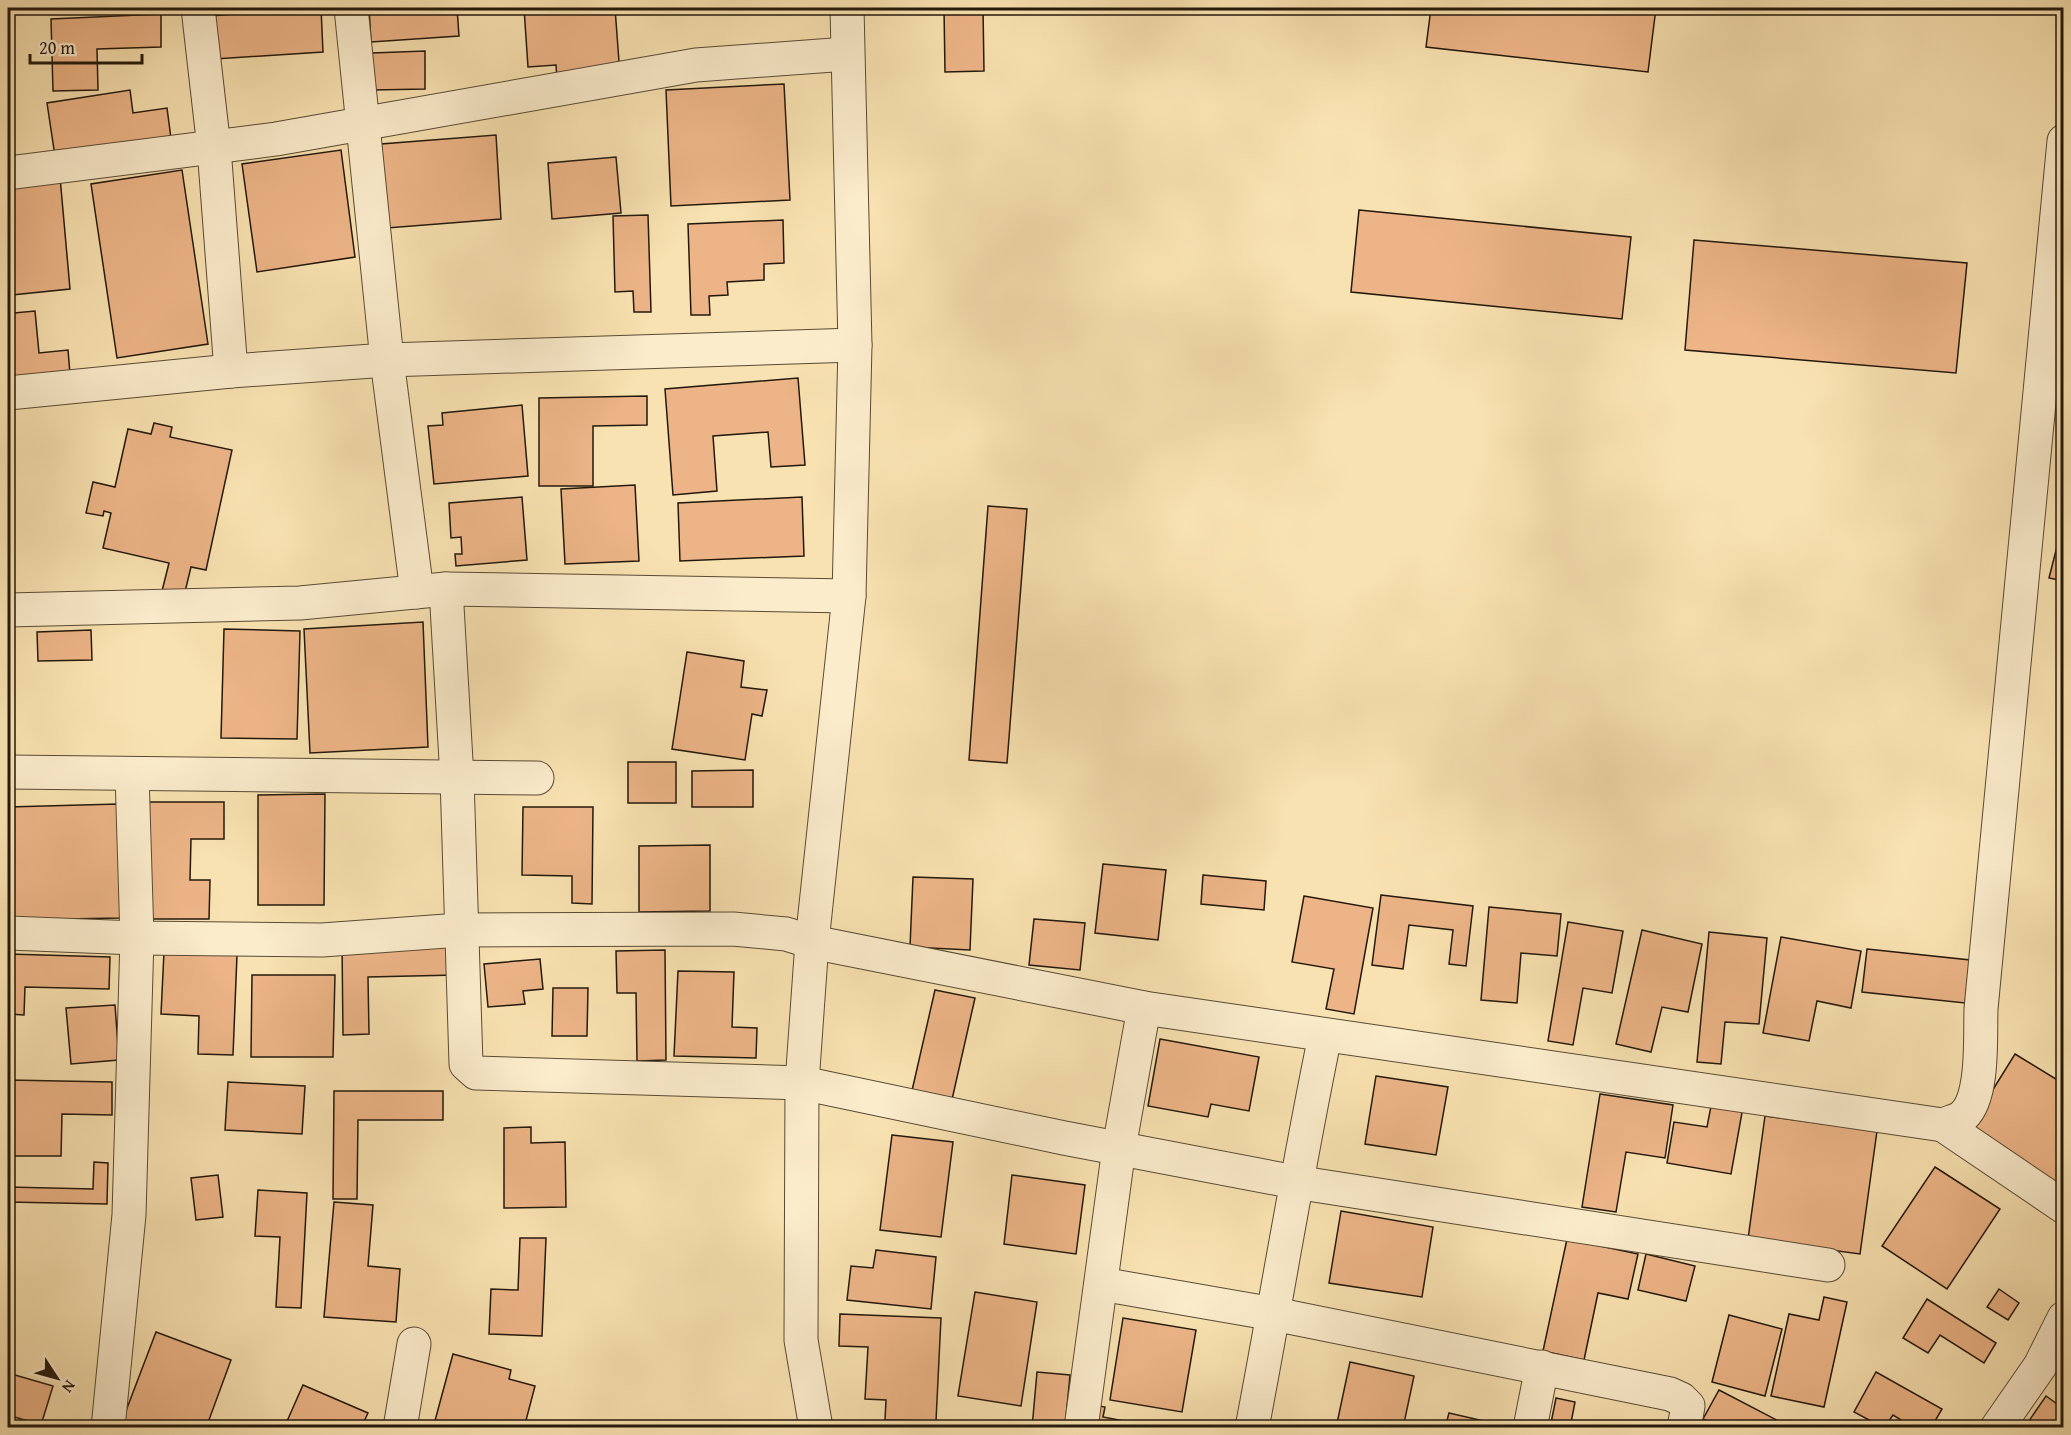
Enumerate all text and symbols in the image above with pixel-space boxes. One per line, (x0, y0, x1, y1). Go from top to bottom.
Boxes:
scale bar (30, 27, 142, 65)
text: 20 m (39, 34, 75, 61)
north arrow (27, 1348, 87, 1408)
text: N (56, 1375, 82, 1398)

